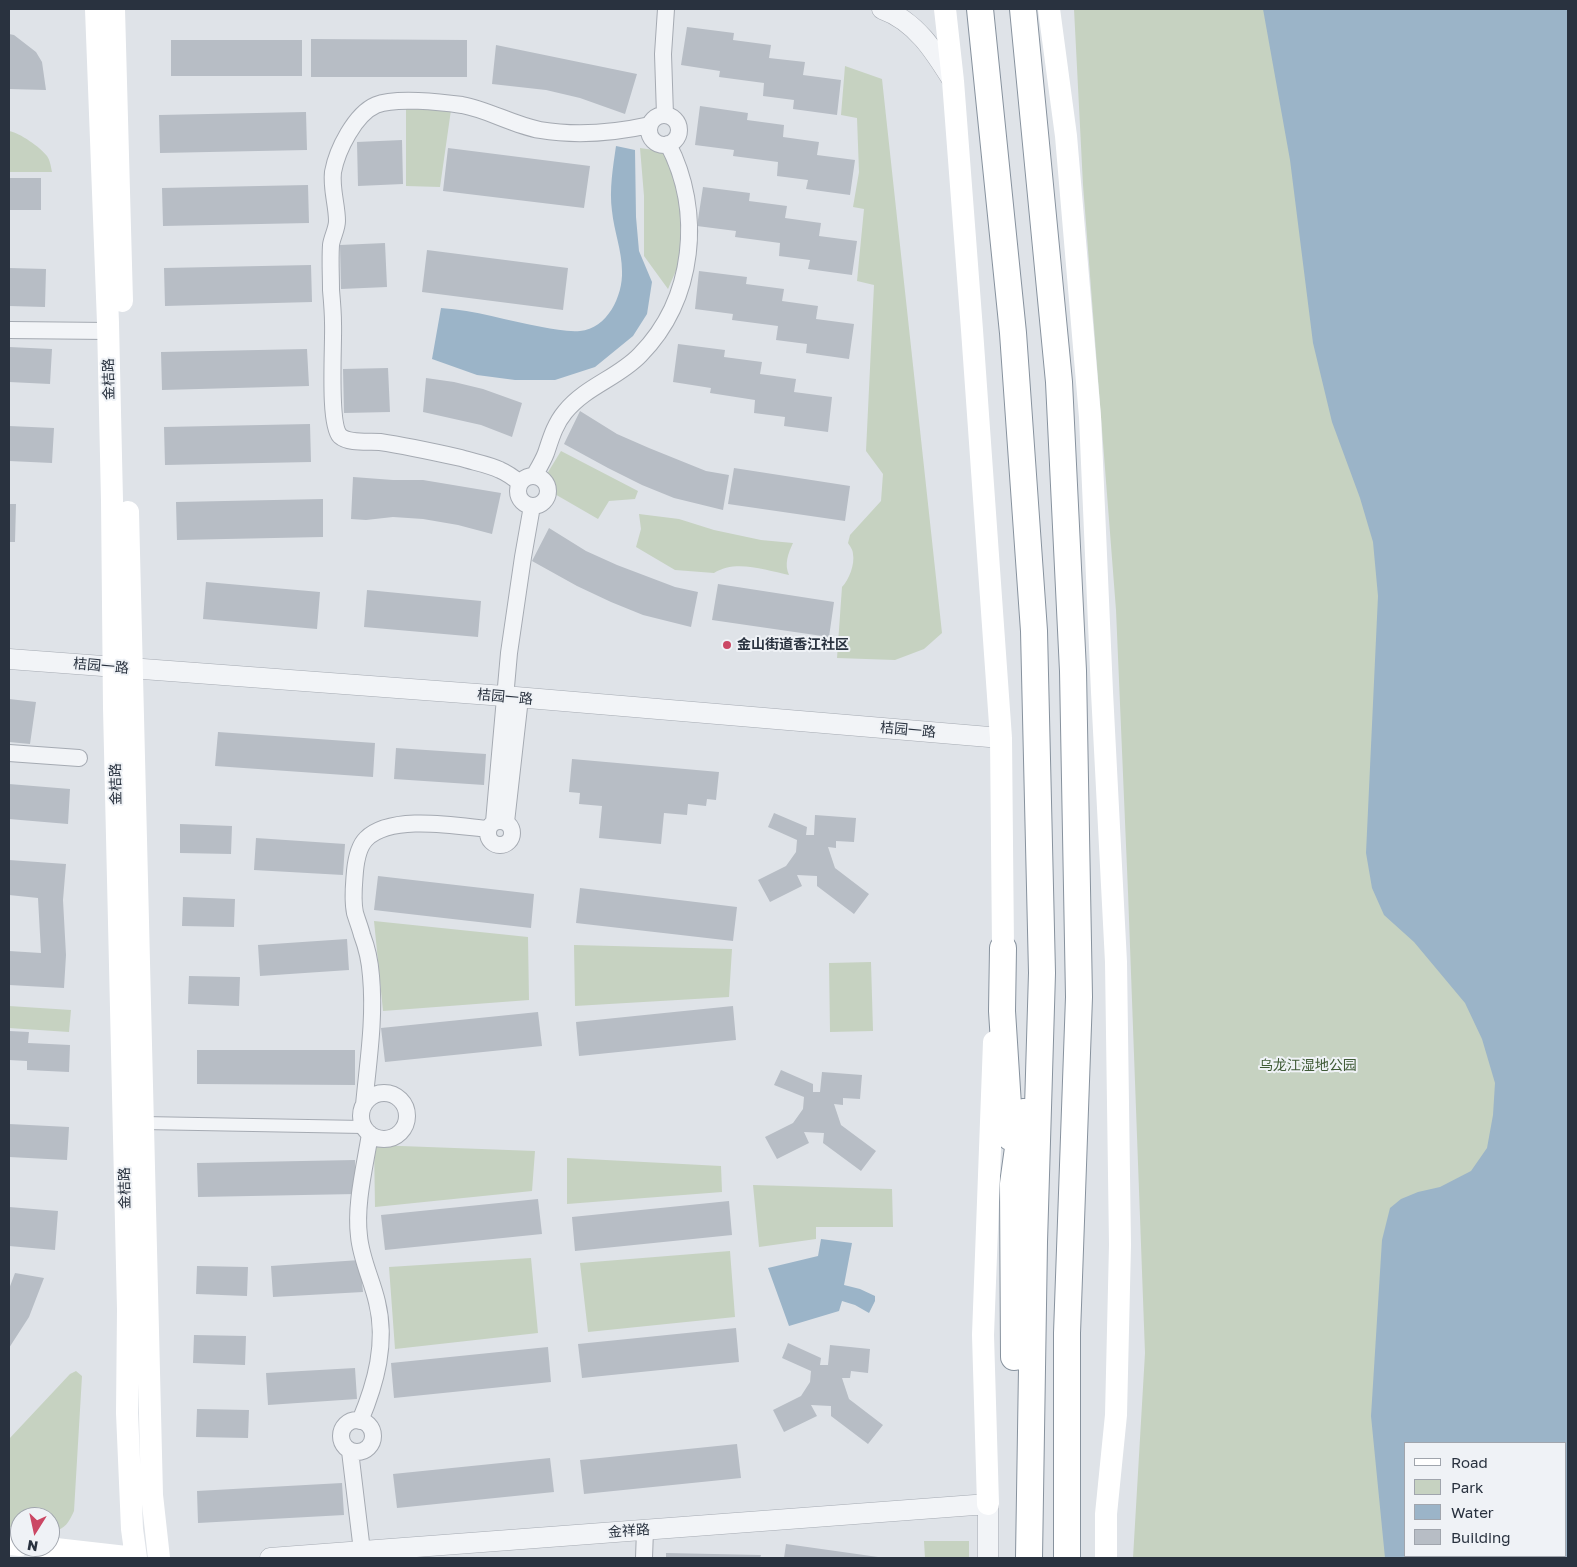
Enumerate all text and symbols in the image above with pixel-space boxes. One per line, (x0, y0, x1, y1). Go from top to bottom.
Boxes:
street label: 金桔路 (100, 358, 118, 400)
place label: 金山街道香江社区 (737, 637, 849, 653)
marker: 金山街道香江社区 (721, 639, 733, 651)
street label: 桔园一路 (72, 655, 130, 677)
street label: 桔园一路 (476, 686, 534, 708)
street label: 桔园一路 (879, 719, 937, 741)
street label: 金桔路 (107, 763, 125, 805)
park label: 乌龙江湿地公园 (1259, 1058, 1357, 1074)
street label: 金桔路 (116, 1167, 134, 1209)
legend (1404, 1442, 1567, 1557)
text: Road (1451, 1453, 1488, 1471)
text: Park (1451, 1478, 1483, 1496)
text: Water (1451, 1503, 1494, 1521)
north arrow (10, 1507, 60, 1557)
street label: 金祥路 (607, 1521, 651, 1541)
text: Building (1451, 1528, 1511, 1546)
text: N (26, 1537, 39, 1556)

